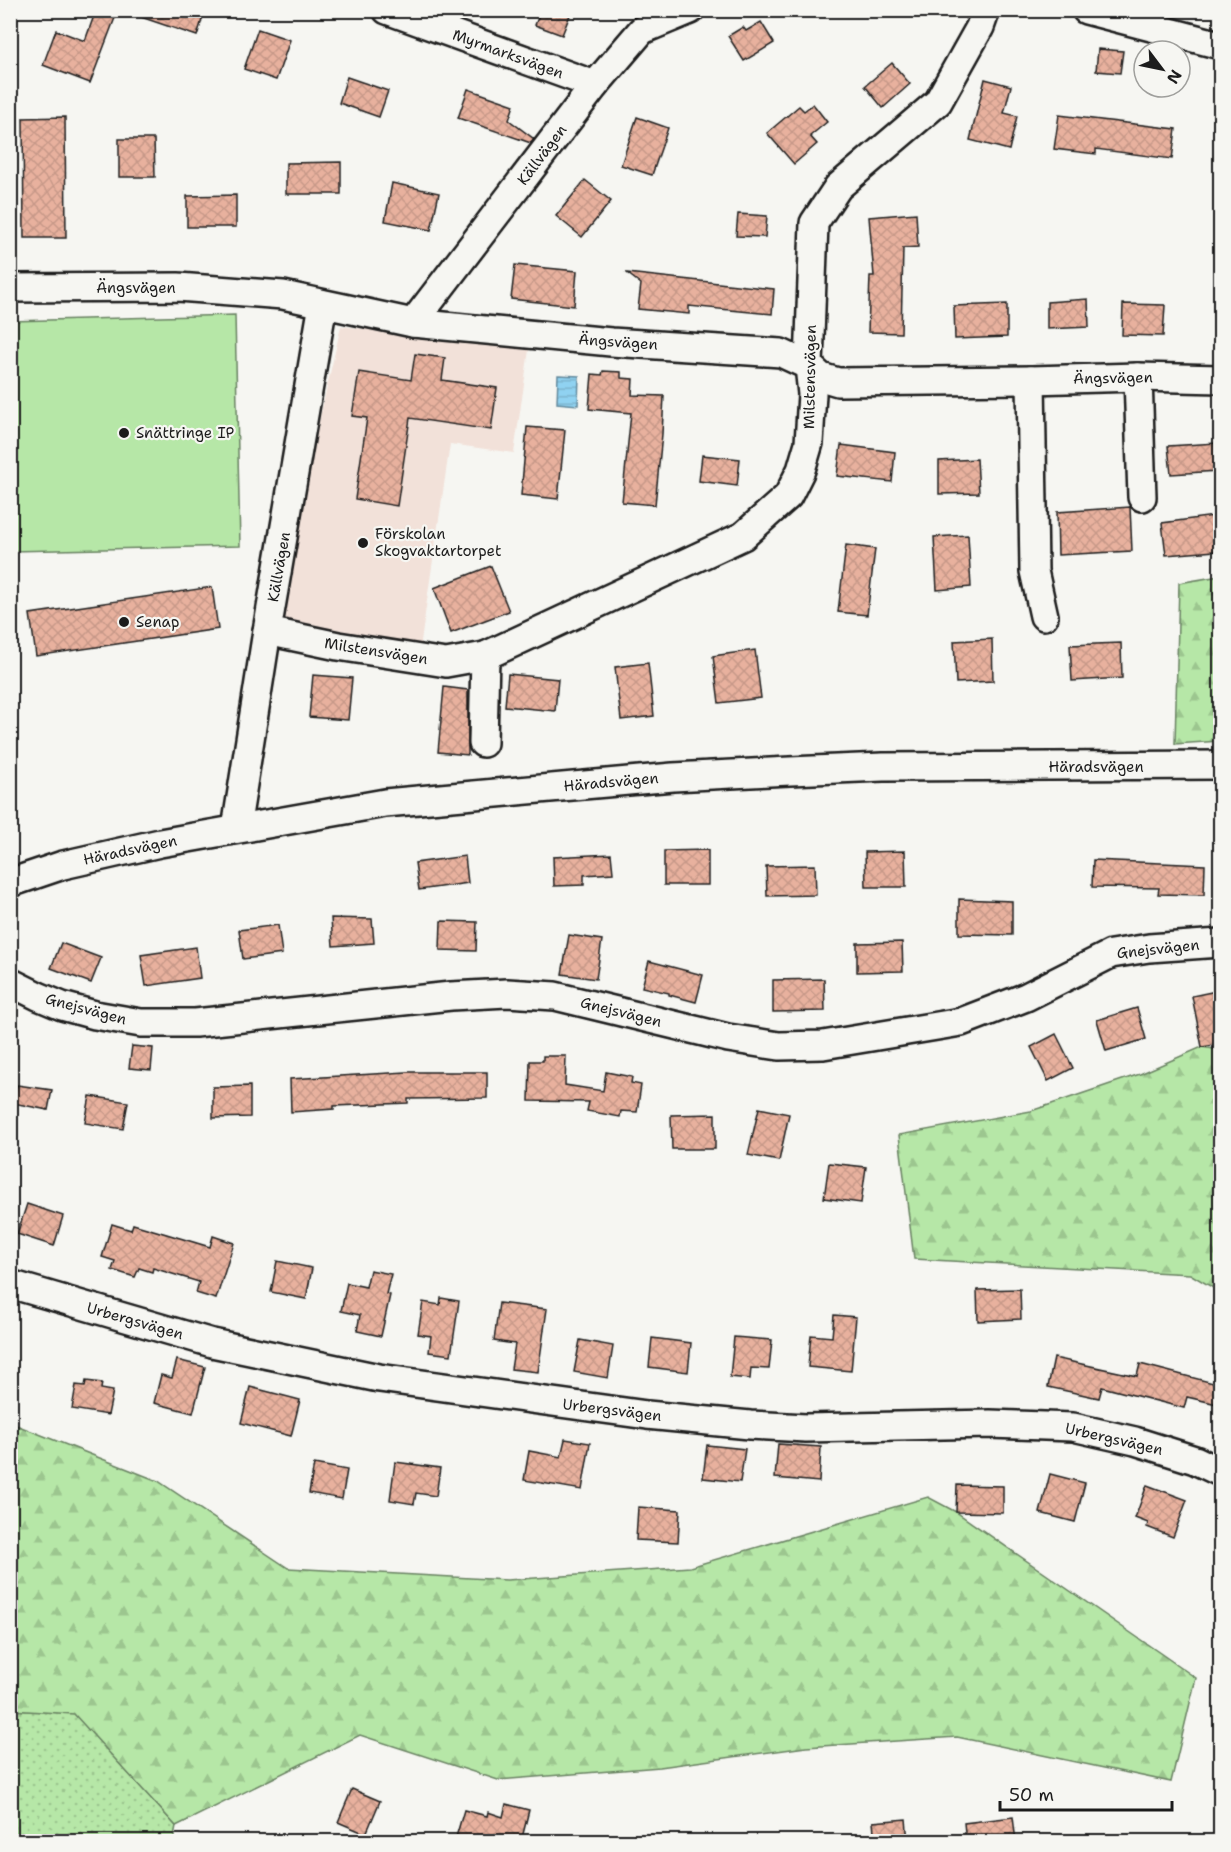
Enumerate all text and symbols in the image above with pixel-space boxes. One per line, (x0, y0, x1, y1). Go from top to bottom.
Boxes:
street label: Myrmarksvägen (450, 25, 566, 83)
north arrow (1132, 39, 1192, 99)
text: N (1162, 66, 1187, 88)
street label: Källvägen (513, 121, 571, 189)
street label: Ängsvägen (96, 278, 176, 298)
street label: Milstensvägen (799, 325, 821, 429)
street label: Ängsvägen (578, 329, 658, 355)
street label: Ängsvägen (1073, 367, 1153, 389)
place label: Snättringe IP (136, 423, 235, 443)
marker: Snättringe IP (117, 426, 131, 440)
place label: Förskolan Skogvaktartorpet (375, 524, 501, 561)
street label: Källvägen (263, 530, 295, 604)
marker: Förskolan Skogvaktartorpet (356, 536, 370, 550)
place label: Senap (136, 612, 179, 632)
marker: Senap (117, 615, 131, 629)
street label: Milstensvägen (323, 633, 429, 669)
street label: Häradsvägen (1048, 757, 1144, 777)
street label: Häradsvägen (563, 768, 659, 796)
street label: Häradsvägen (81, 830, 179, 870)
street label: Gnejsvägen (1116, 935, 1200, 963)
street label: Gnejsvägen (43, 989, 129, 1029)
street label: Gnejsvägen (578, 992, 664, 1032)
street label: Urbergsvägen (84, 1298, 186, 1344)
street label: Urbergsvägen (561, 1394, 663, 1426)
street label: Urbergsvägen (1063, 1418, 1165, 1460)
scale bar (1000, 1774, 1172, 1812)
text: 50 m (1009, 1783, 1054, 1807)

